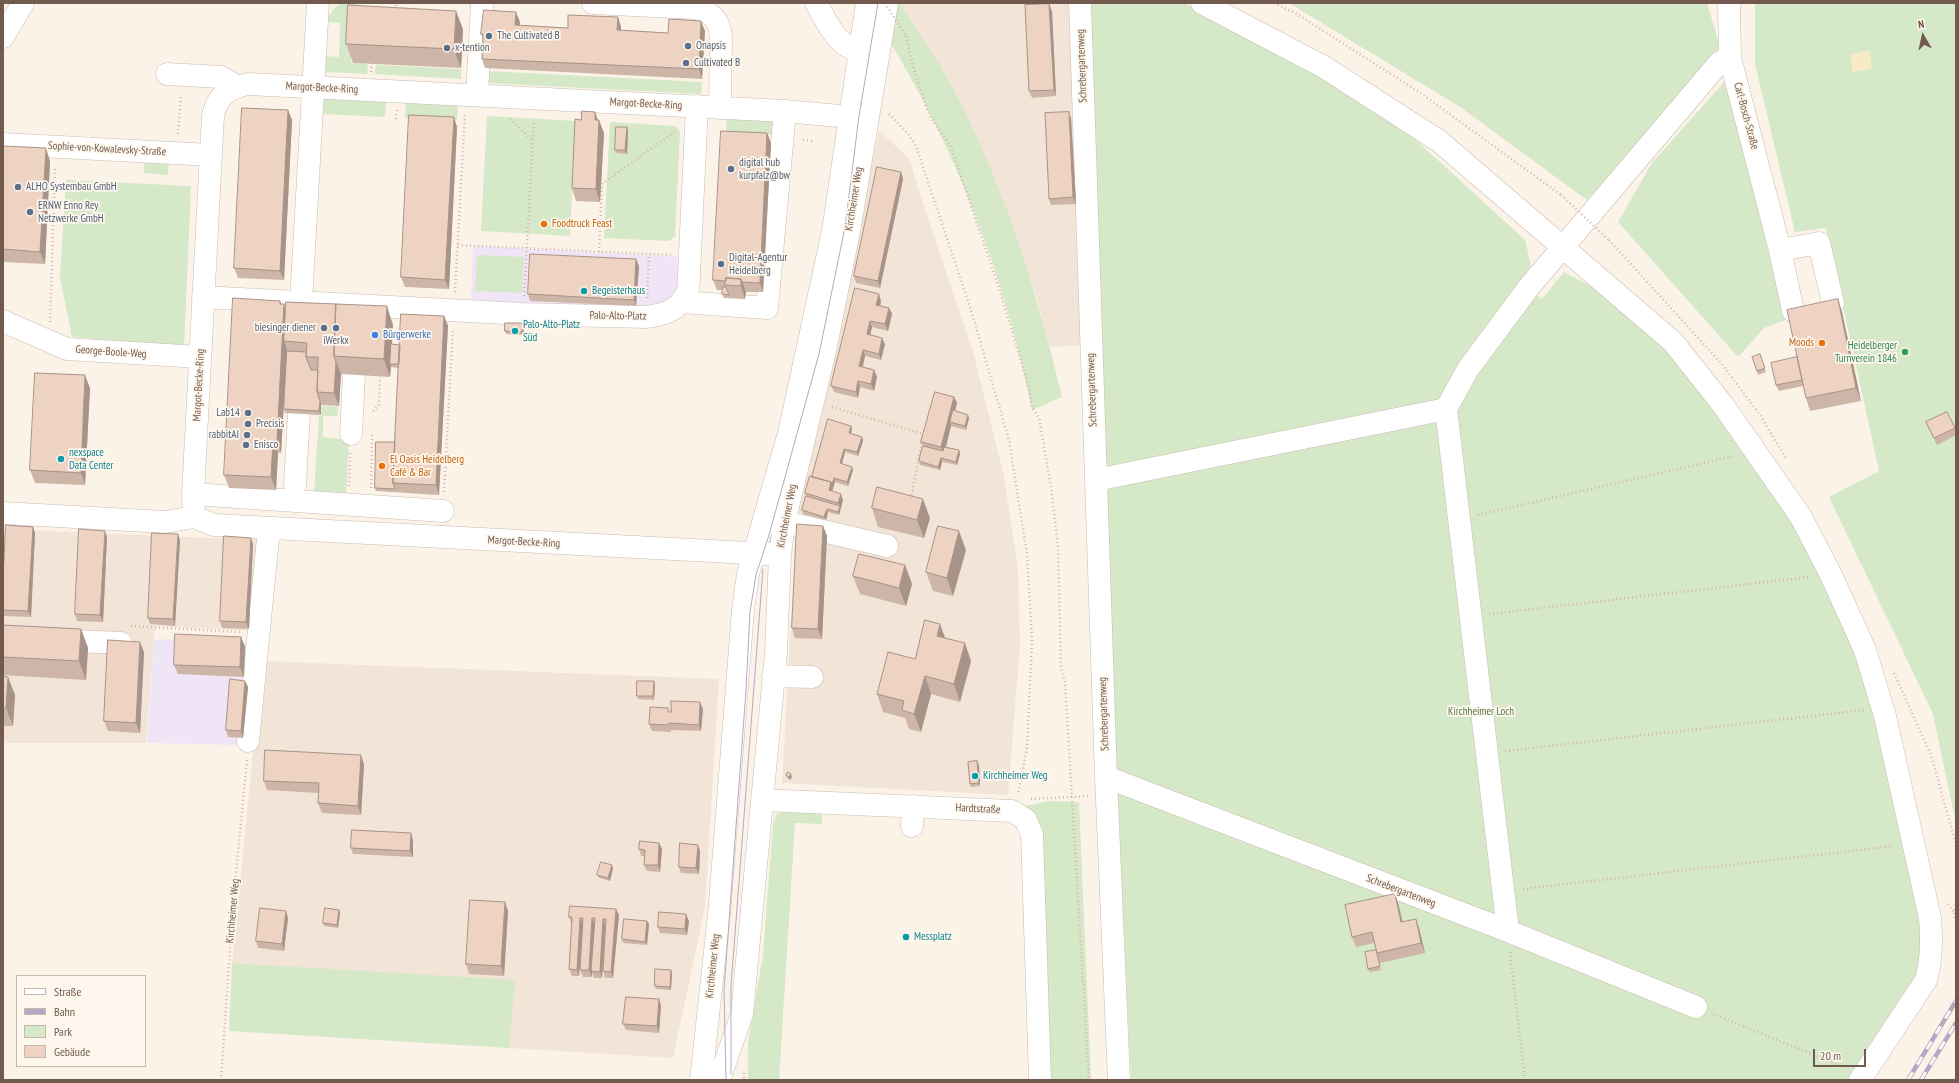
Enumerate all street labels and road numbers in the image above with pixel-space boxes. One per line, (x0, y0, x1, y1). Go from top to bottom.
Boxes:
street label: Schrebergartenweg (1074, 29, 1090, 103)
street label: Margot-Becke-Ring (285, 80, 359, 96)
street label: Carl-Bosch-Straße (1731, 81, 1761, 151)
street label: Margot-Becke-Ring (609, 96, 683, 112)
street label: Sophie-von-Kowalevsky-Straße (48, 139, 166, 159)
street label: Kirchheimer Weg (842, 166, 866, 232)
street label: Palo-Alto-Platz (589, 309, 647, 323)
street label: George-Boole-Weg (75, 343, 147, 361)
street label: Margot-Becke-Ring (191, 348, 207, 422)
street label: Schrebergartenweg (1084, 353, 1100, 427)
street label: Kirchheimer Weg (774, 483, 800, 549)
street label: Margot-Becke-Ring (487, 534, 561, 550)
street label: Schrebergartenweg (1096, 677, 1112, 751)
street label: Hardtstraße (955, 801, 1001, 817)
street label: Schrebergartenweg (1364, 872, 1438, 910)
street label: Kirchheimer Weg (224, 878, 242, 944)
street label: Kirchheimer Weg (703, 933, 723, 999)

